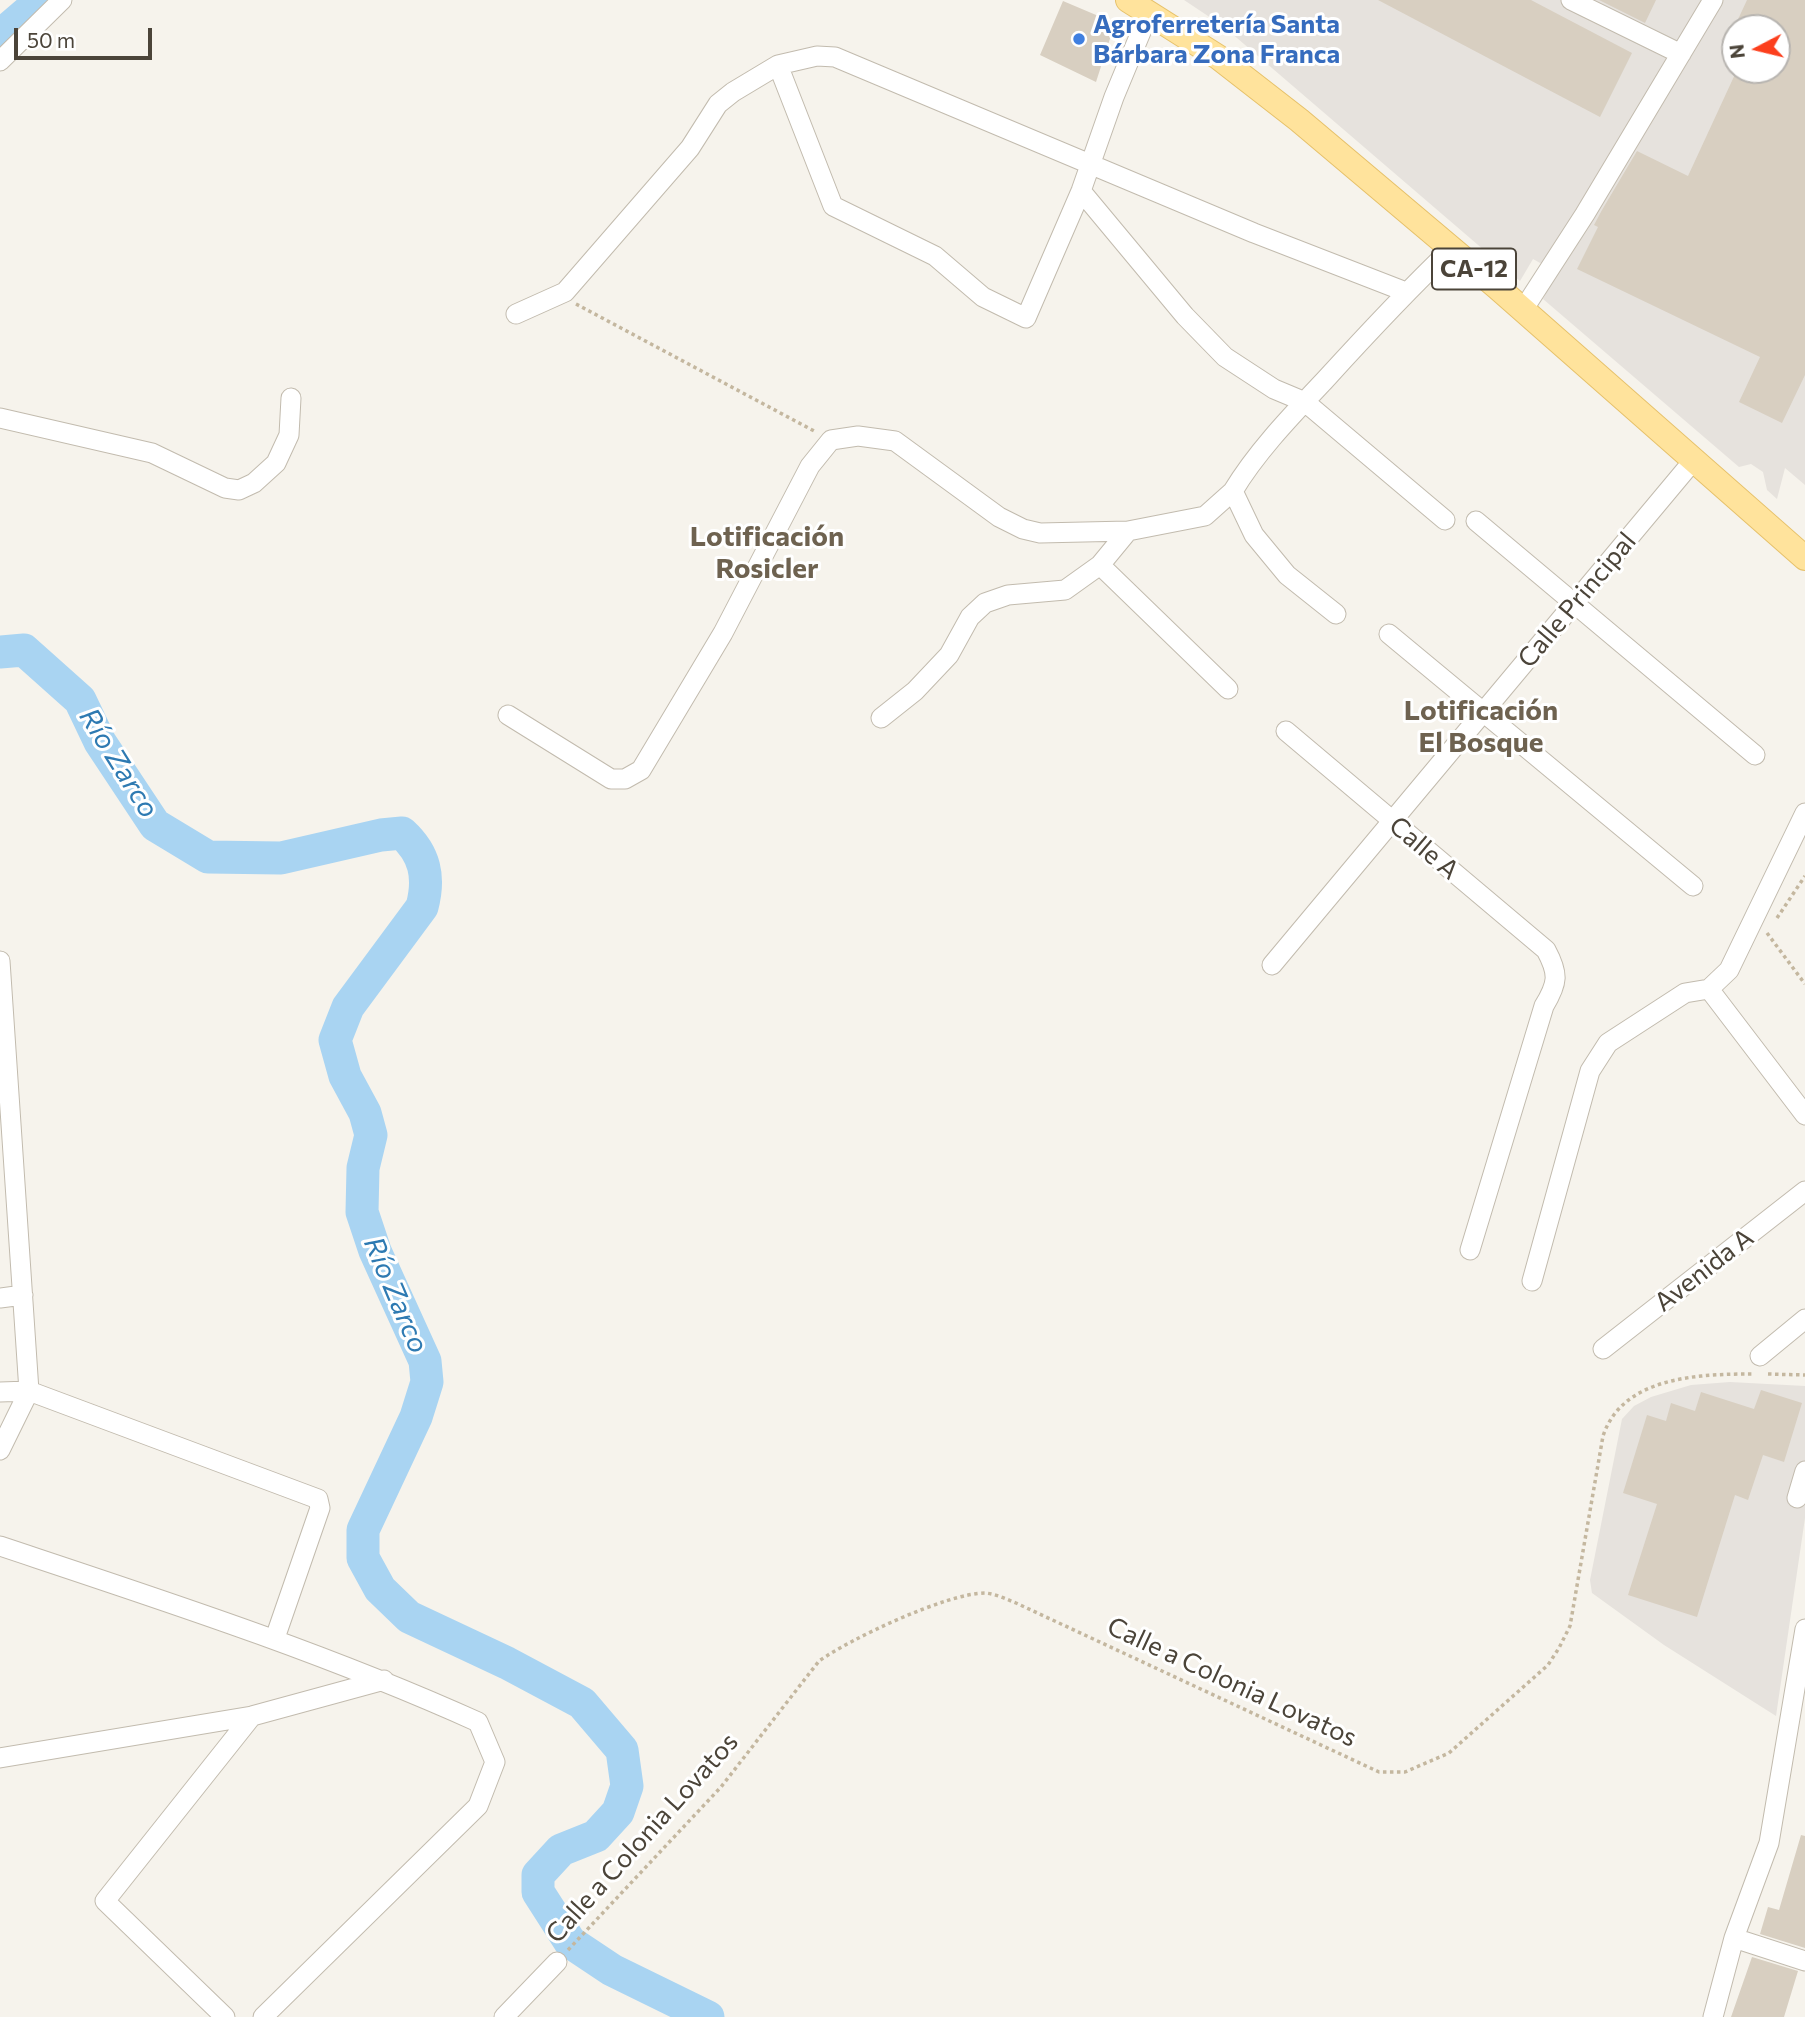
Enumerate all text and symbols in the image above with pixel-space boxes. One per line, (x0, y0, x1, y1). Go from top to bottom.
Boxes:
place label: Agroferretería Santa Bárbara Zona Franca (1093, 8, 1340, 70)
scale bar (18, 14, 156, 58)
north arrow (1721, 14, 1791, 84)
text: 50 m (27, 27, 75, 52)
marker: Agroferretería Santa Bárbara Zona Franca (1071, 31, 1087, 47)
text: N (1724, 43, 1749, 60)
road number: CA-12 (1432, 248, 1516, 290)
district label: Lotificación Rosicler (690, 520, 844, 586)
street label: Calle Principal (1511, 526, 1643, 674)
district label: Lotificación El Bosque (1404, 694, 1558, 760)
water label: Río Zarco (72, 702, 166, 824)
street label: Calle A (1383, 810, 1465, 886)
street label: Avenida A (1648, 1222, 1760, 1318)
water label: Río Zarco (357, 1232, 435, 1358)
street label: Calle a Colonia Lovatos (1102, 1610, 1362, 1754)
street label: Calle a Colonia Lovatos (539, 1727, 745, 1949)

